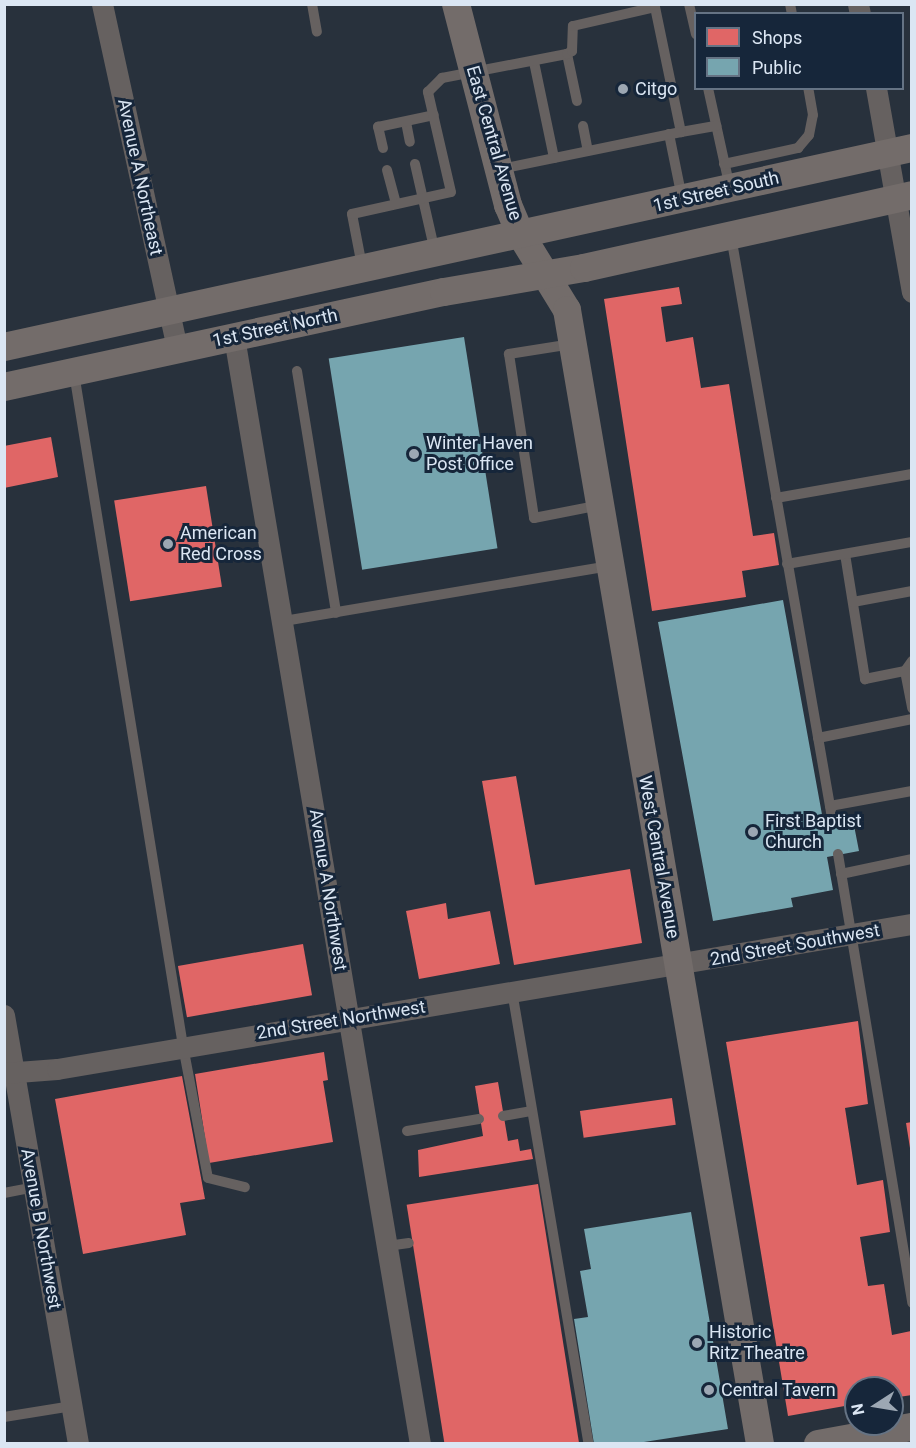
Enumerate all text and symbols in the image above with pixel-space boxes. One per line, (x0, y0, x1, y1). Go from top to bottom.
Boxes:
legend (694, 12, 904, 90)
text: Shops (752, 27, 802, 48)
text: Public (752, 57, 802, 78)
street label: East Central Avenue (462, 63, 526, 223)
place label: Citgo (635, 78, 677, 100)
marker: Citgo (616, 82, 630, 96)
street label: Avenue A Northeast (113, 97, 167, 257)
street label: 1st Street South (651, 167, 781, 217)
street label: 1st Street North (211, 304, 339, 352)
place label: Winter Haven Post Office (426, 433, 533, 476)
marker: Winter Haven Post Office (407, 447, 421, 461)
place label: American Red Cross (180, 523, 262, 566)
marker: American Red Cross (161, 537, 175, 551)
street label: West Central Avenue (634, 774, 684, 940)
street label: Avenue A Northwest (305, 808, 351, 972)
place label: First Baptist Church (765, 811, 862, 854)
marker: First Baptist Church (746, 825, 760, 839)
street label: 2nd Street Southwest (709, 919, 881, 971)
street label: 2nd Street Northwest (255, 996, 427, 1044)
street label: Avenue B Northwest (16, 1147, 66, 1311)
place label: Historic Ritz Theatre (709, 1322, 805, 1364)
marker: Historic Ritz Theatre (690, 1336, 704, 1350)
north arrow (844, 1376, 904, 1436)
place label: Central Tavern (721, 1379, 836, 1401)
marker: Central Tavern (702, 1383, 716, 1397)
text: N (847, 1402, 868, 1417)

